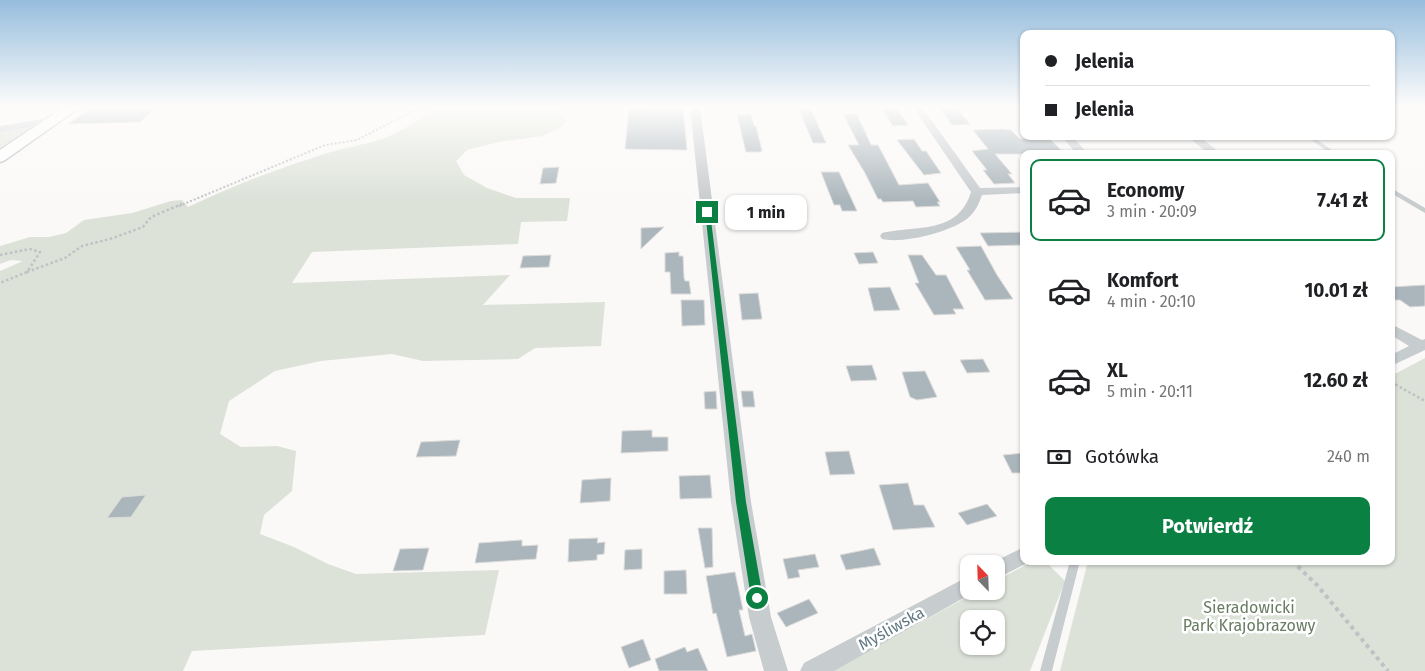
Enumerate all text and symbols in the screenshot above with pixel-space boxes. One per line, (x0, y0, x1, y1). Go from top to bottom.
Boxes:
text: Jelenia (1075, 50, 1134, 73)
text: Jelenia (1075, 98, 1134, 121)
icon: car (1047, 178, 1092, 223)
text: Economy (1107, 179, 1184, 202)
text: 7.41 zł (1317, 189, 1368, 212)
callout: 1 min (724, 194, 807, 230)
route end (696, 201, 718, 223)
text: 3 min · 20:09 (1107, 202, 1197, 221)
text: 1 min (747, 203, 785, 222)
icon: car (1047, 268, 1092, 313)
text: Komfort (1107, 269, 1178, 292)
text: 10.01 zł (1304, 279, 1368, 302)
text: 4 min · 20:10 (1107, 292, 1196, 311)
icon: car (1047, 358, 1092, 403)
text: XL (1107, 359, 1128, 382)
text: 12.60 zł (1303, 369, 1368, 392)
text: 5 min · 20:11 (1107, 382, 1193, 401)
icon: cash (1045, 443, 1073, 471)
text: Gotówka (1085, 445, 1159, 468)
text: 240 m (1327, 447, 1370, 466)
button: Potwierdź (1045, 497, 1370, 555)
north arrow (960, 555, 1005, 600)
map controls (960, 555, 1005, 655)
route start (746, 587, 768, 609)
park label: Sieradowicki Park Krajobrazowy (1183, 598, 1315, 635)
street label: Myśliwska (855, 603, 928, 654)
button: locate (960, 610, 1005, 655)

